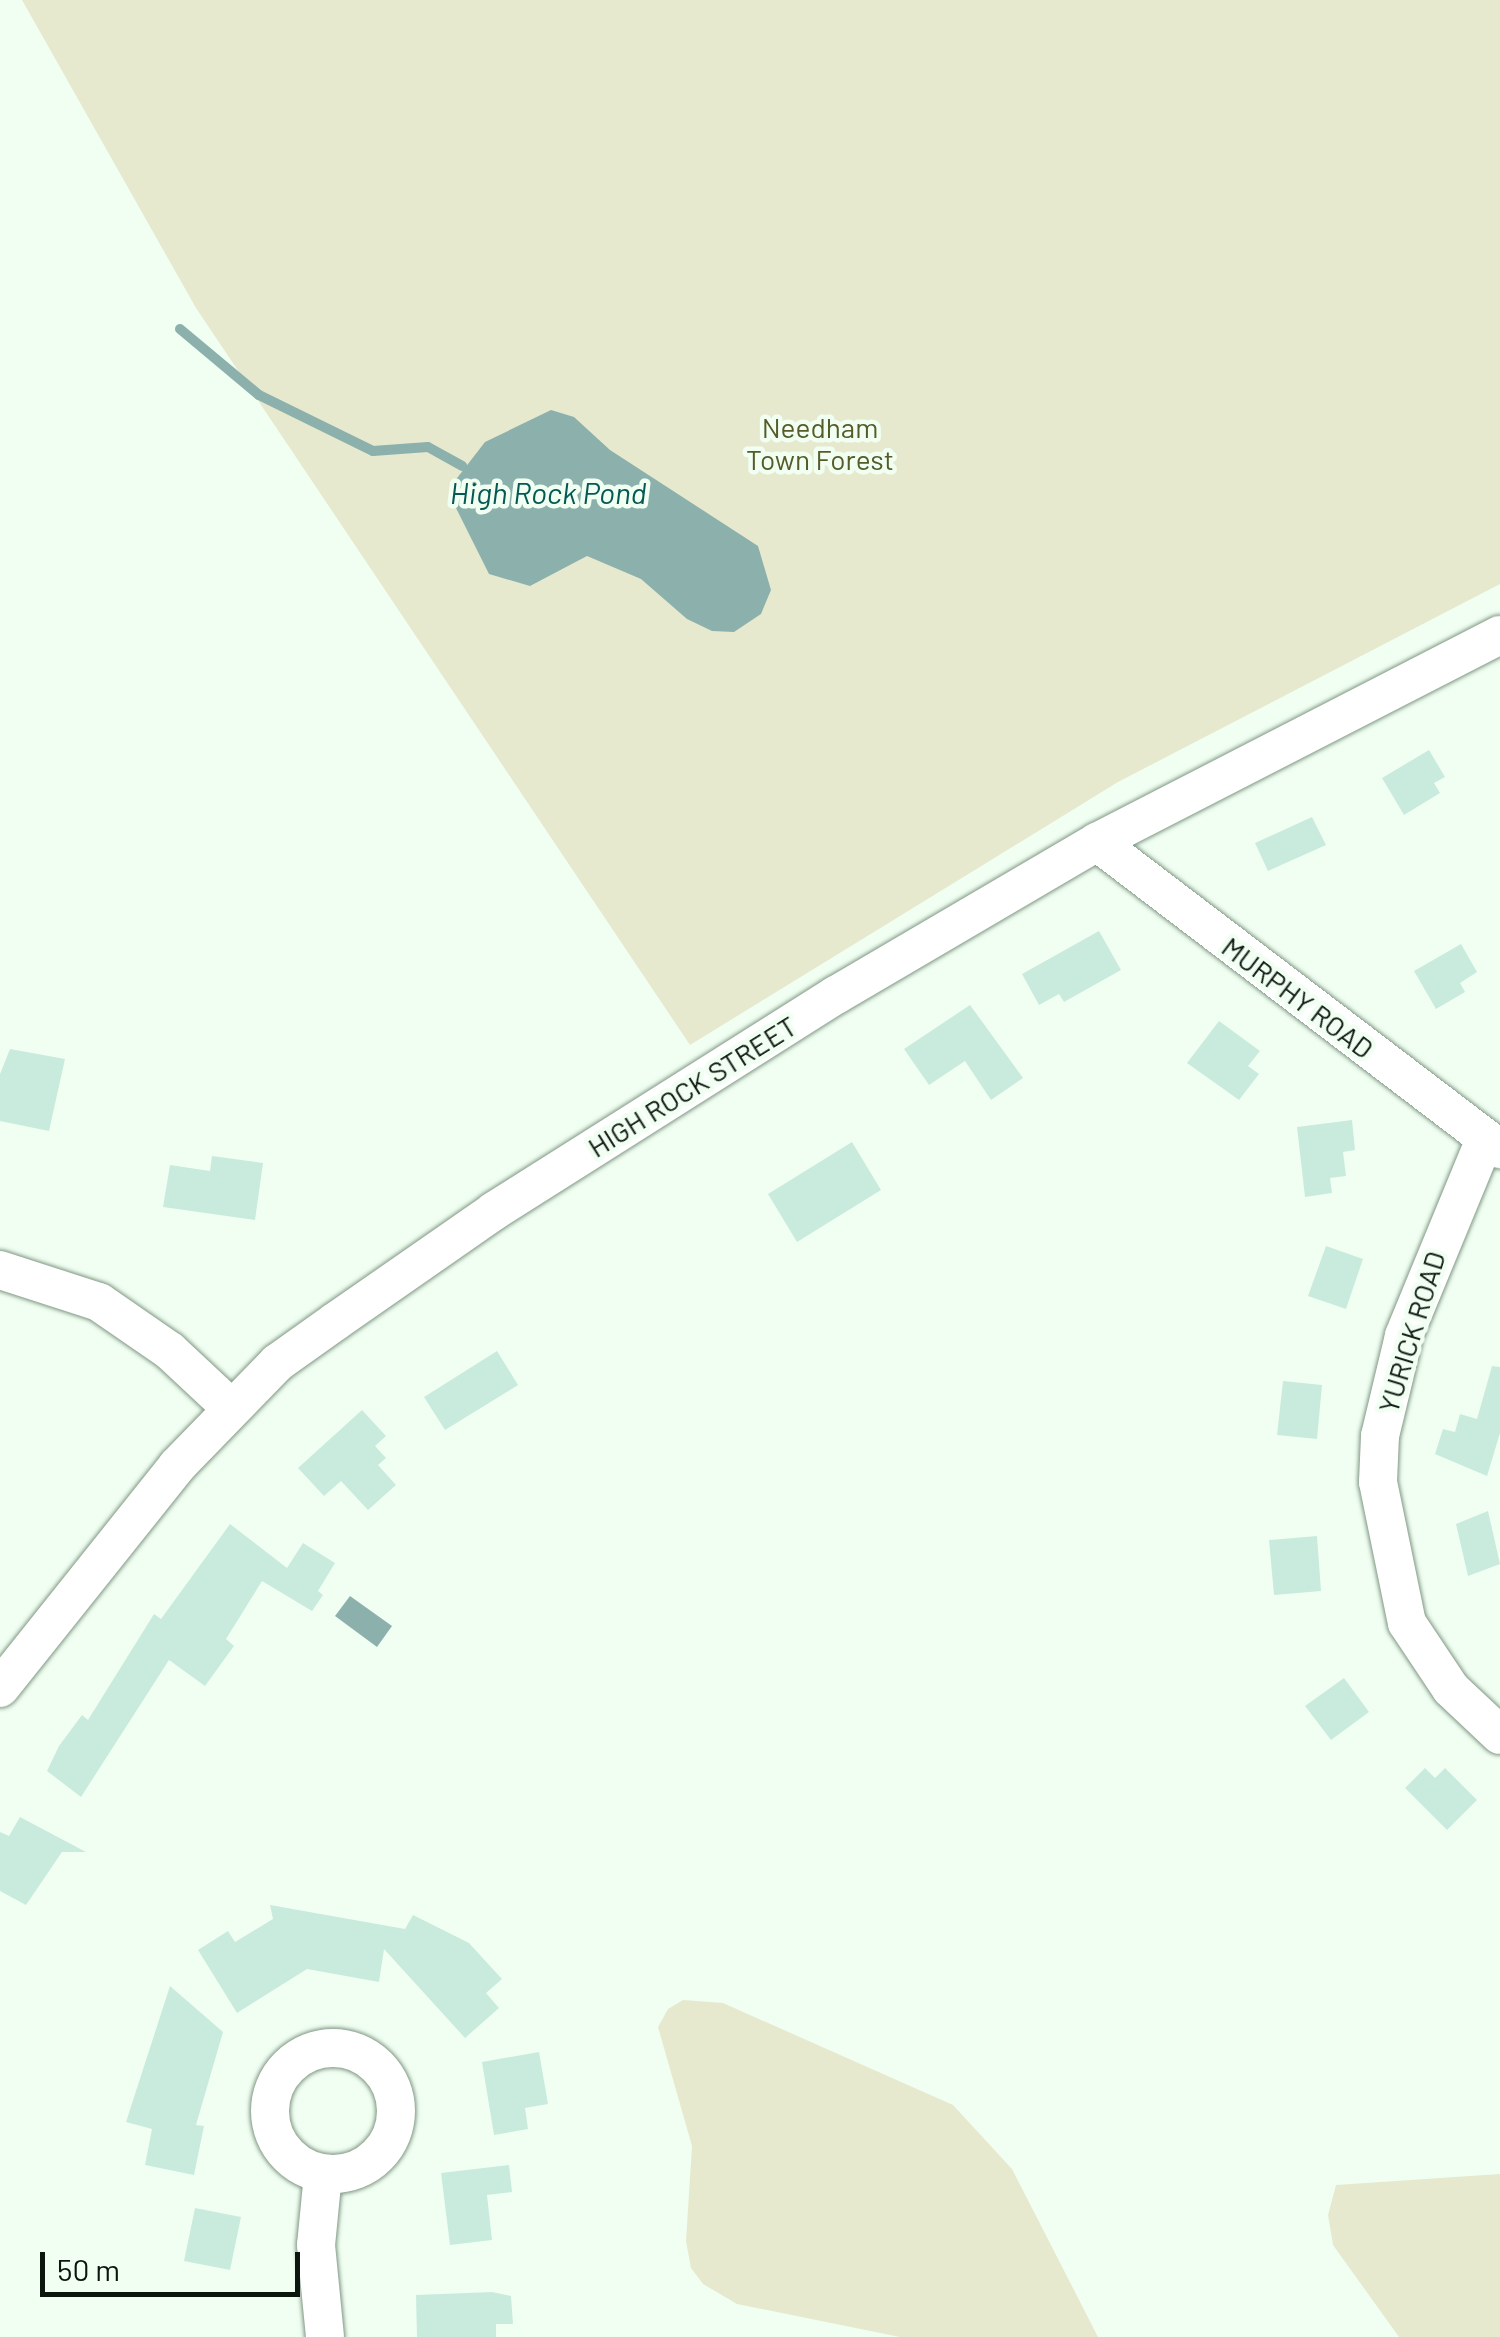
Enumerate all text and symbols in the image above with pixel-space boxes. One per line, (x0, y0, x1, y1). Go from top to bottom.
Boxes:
park label: Needham Town Forest (746, 410, 894, 476)
water label: High Rock Pond (450, 474, 646, 510)
street label: MURPHY ROAD (1216, 929, 1380, 1065)
street label: HIGH ROCK STREET (582, 1008, 802, 1164)
street label: YURICK ROAD (1371, 1247, 1451, 1417)
scale bar (45, 2232, 305, 2294)
text: 50 m (57, 2251, 120, 2287)

